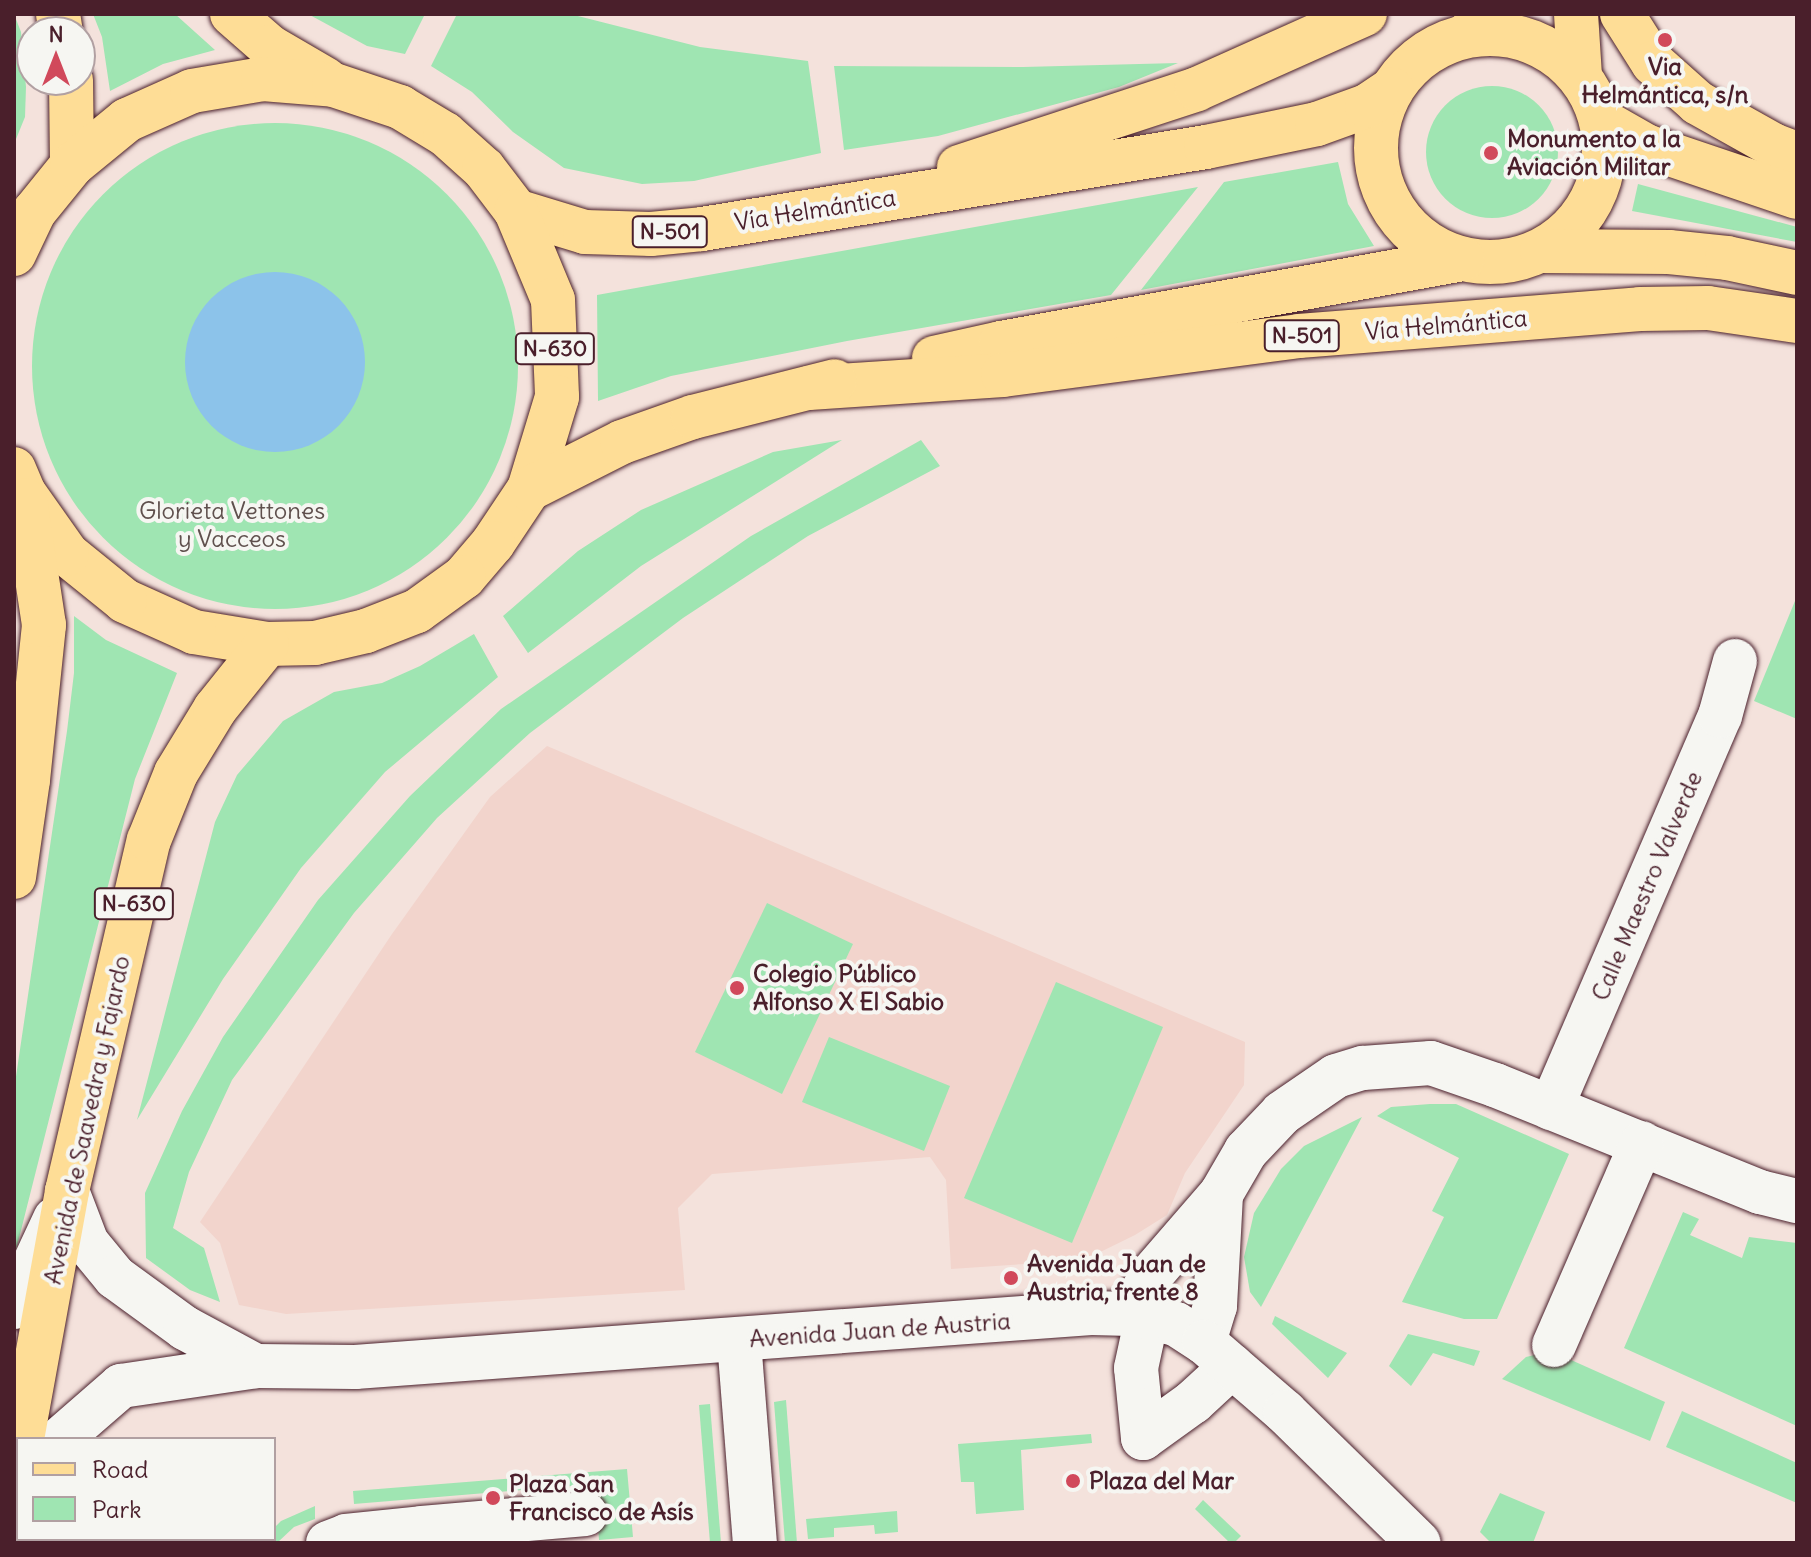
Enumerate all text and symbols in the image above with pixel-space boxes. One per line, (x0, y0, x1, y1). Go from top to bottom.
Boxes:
north arrow (16, 16, 96, 96)
text: N (48, 20, 64, 48)
marker: Via Helmántica, s/n (1656, 31, 1674, 49)
place label: Via Helmántica, s/n (1582, 53, 1748, 109)
place label: Monumento a la Aviación Militar (1507, 125, 1681, 181)
marker: Monumento a la Aviación Militar (1482, 144, 1500, 162)
street label: Vía Helmántica (732, 183, 898, 237)
road number: N-501 (630, 214, 710, 250)
street label: Vía Helmántica (1364, 304, 1528, 346)
road number: N-501 (1262, 318, 1342, 354)
road number: N-630 (513, 331, 597, 367)
park label: Glorieta Vettones y Vacceos (139, 497, 325, 553)
street label: Calle Maestro Valverde (1586, 767, 1708, 1005)
road number: N-630 (92, 886, 176, 922)
street label: Avenida de Saavedra y Fajardo (38, 953, 136, 1287)
place label: Colegio Público Alfonso X El Sabio (753, 960, 944, 1016)
marker: Colegio Público Alfonso X El Sabio (728, 979, 746, 997)
place label: Avenida Juan de Austria, frente 8 (1027, 1250, 1206, 1306)
marker: Avenida Juan de Austria, frente 8 (1002, 1269, 1020, 1287)
street label: Avenida Juan de Austria (748, 1306, 1012, 1354)
legend (16, 1437, 276, 1541)
text: Road (92, 1454, 148, 1484)
place label: Plaza del Mar (1089, 1467, 1234, 1495)
place label: Plaza San Francisco de Asís (509, 1470, 694, 1526)
marker: Plaza del Mar (1064, 1472, 1082, 1490)
marker: Plaza San Francisco de Asís (484, 1489, 502, 1507)
text: Park (92, 1494, 142, 1524)

